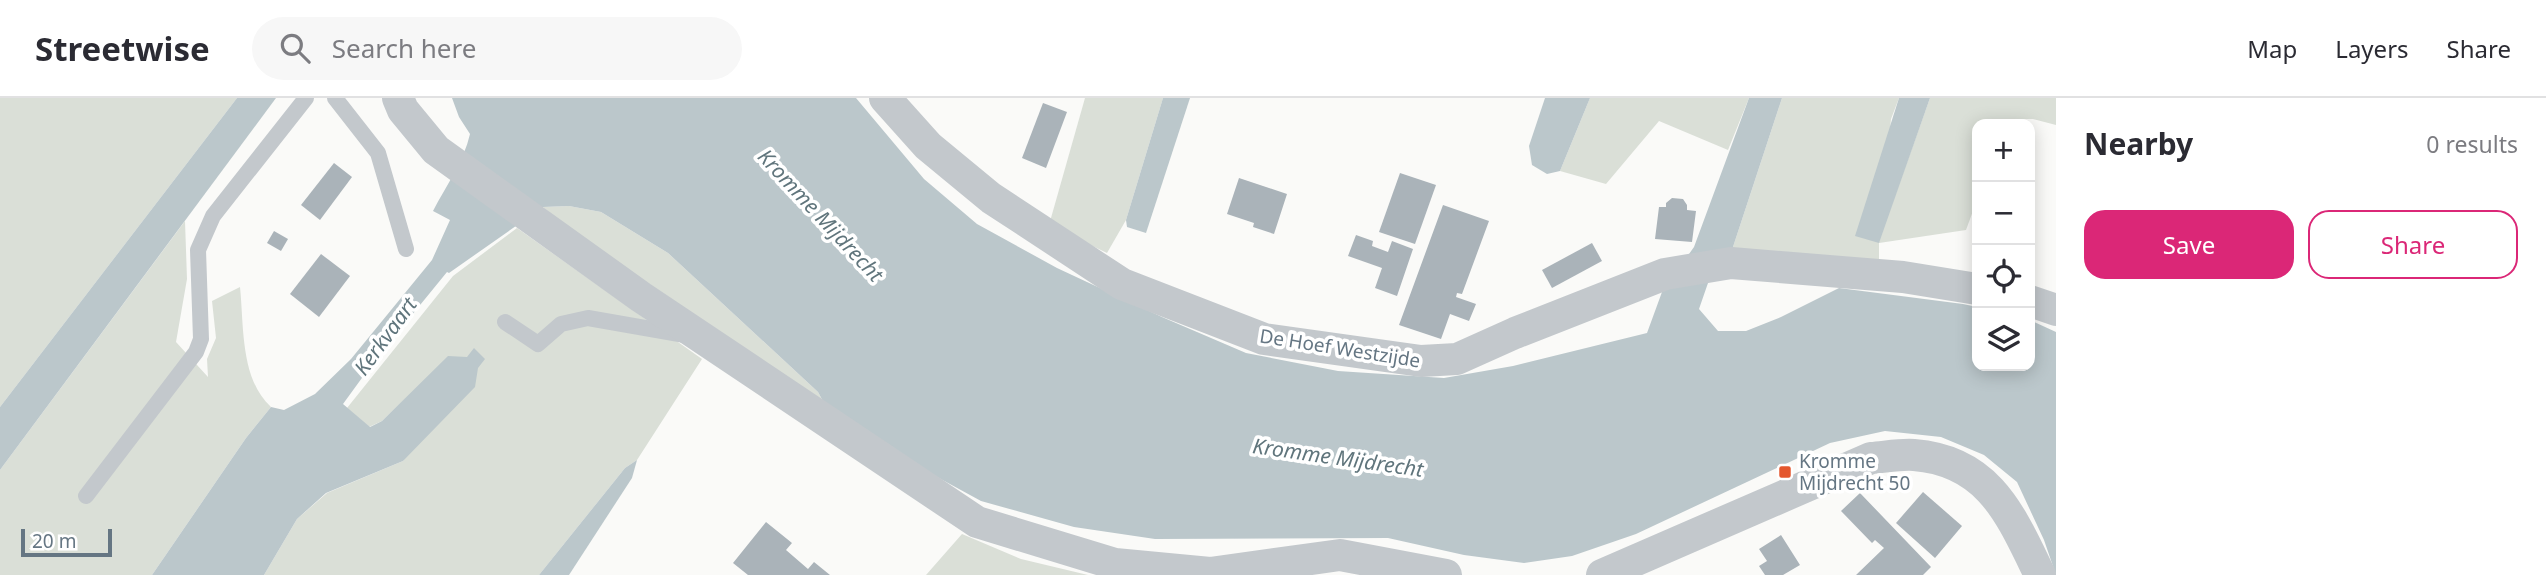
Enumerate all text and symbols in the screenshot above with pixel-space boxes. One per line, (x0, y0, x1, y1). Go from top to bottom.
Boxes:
search box (252, 17, 742, 80)
text: Streetwise (35, 26, 210, 71)
icon: search (276, 29, 314, 67)
text: Search here (332, 30, 476, 66)
text: Map (2247, 32, 2297, 65)
text: Layers (2335, 32, 2409, 65)
text: Share (2447, 32, 2511, 65)
map controls (1972, 119, 2035, 371)
button: + (1972, 119, 2035, 182)
text: Nearby (2084, 123, 2193, 164)
text: 0 results (2426, 128, 2518, 160)
water label: Kromme Mijdrecht (752, 143, 891, 288)
button: − (1972, 182, 2035, 245)
button: Save (2084, 210, 2294, 279)
button: Share (2308, 210, 2518, 279)
button: locate (1972, 245, 2035, 308)
water label: Kerkvaart (347, 291, 423, 381)
button: layers (1972, 308, 2035, 371)
street label: De Hoef Westzijde (1258, 322, 1422, 374)
water label: Kromme Mijdrecht (1251, 431, 1426, 483)
place label: Kromme Mijdrecht 50 (1799, 448, 1910, 496)
marker: Kromme Mijdrecht 50 (1777, 464, 1793, 480)
scale bar (21, 526, 112, 558)
text: 20 m (32, 528, 76, 554)

